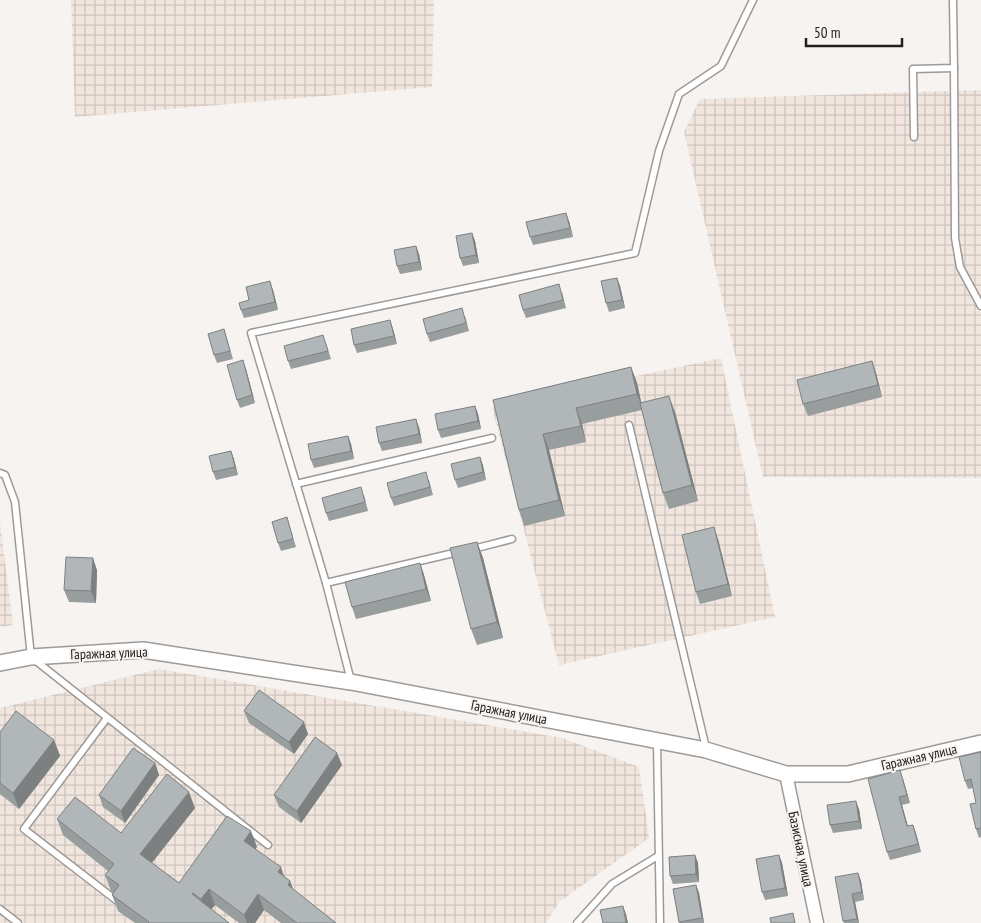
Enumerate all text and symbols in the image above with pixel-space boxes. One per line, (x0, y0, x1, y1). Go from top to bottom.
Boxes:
scale bar (806, 15, 902, 47)
text: 50 m (814, 23, 840, 42)
street label: Гаражная улица (70, 643, 148, 663)
street label: Гаражная улица (469, 696, 549, 728)
street label: Гаражная улица (879, 740, 959, 774)
street label: Базисная улица (784, 810, 818, 888)

